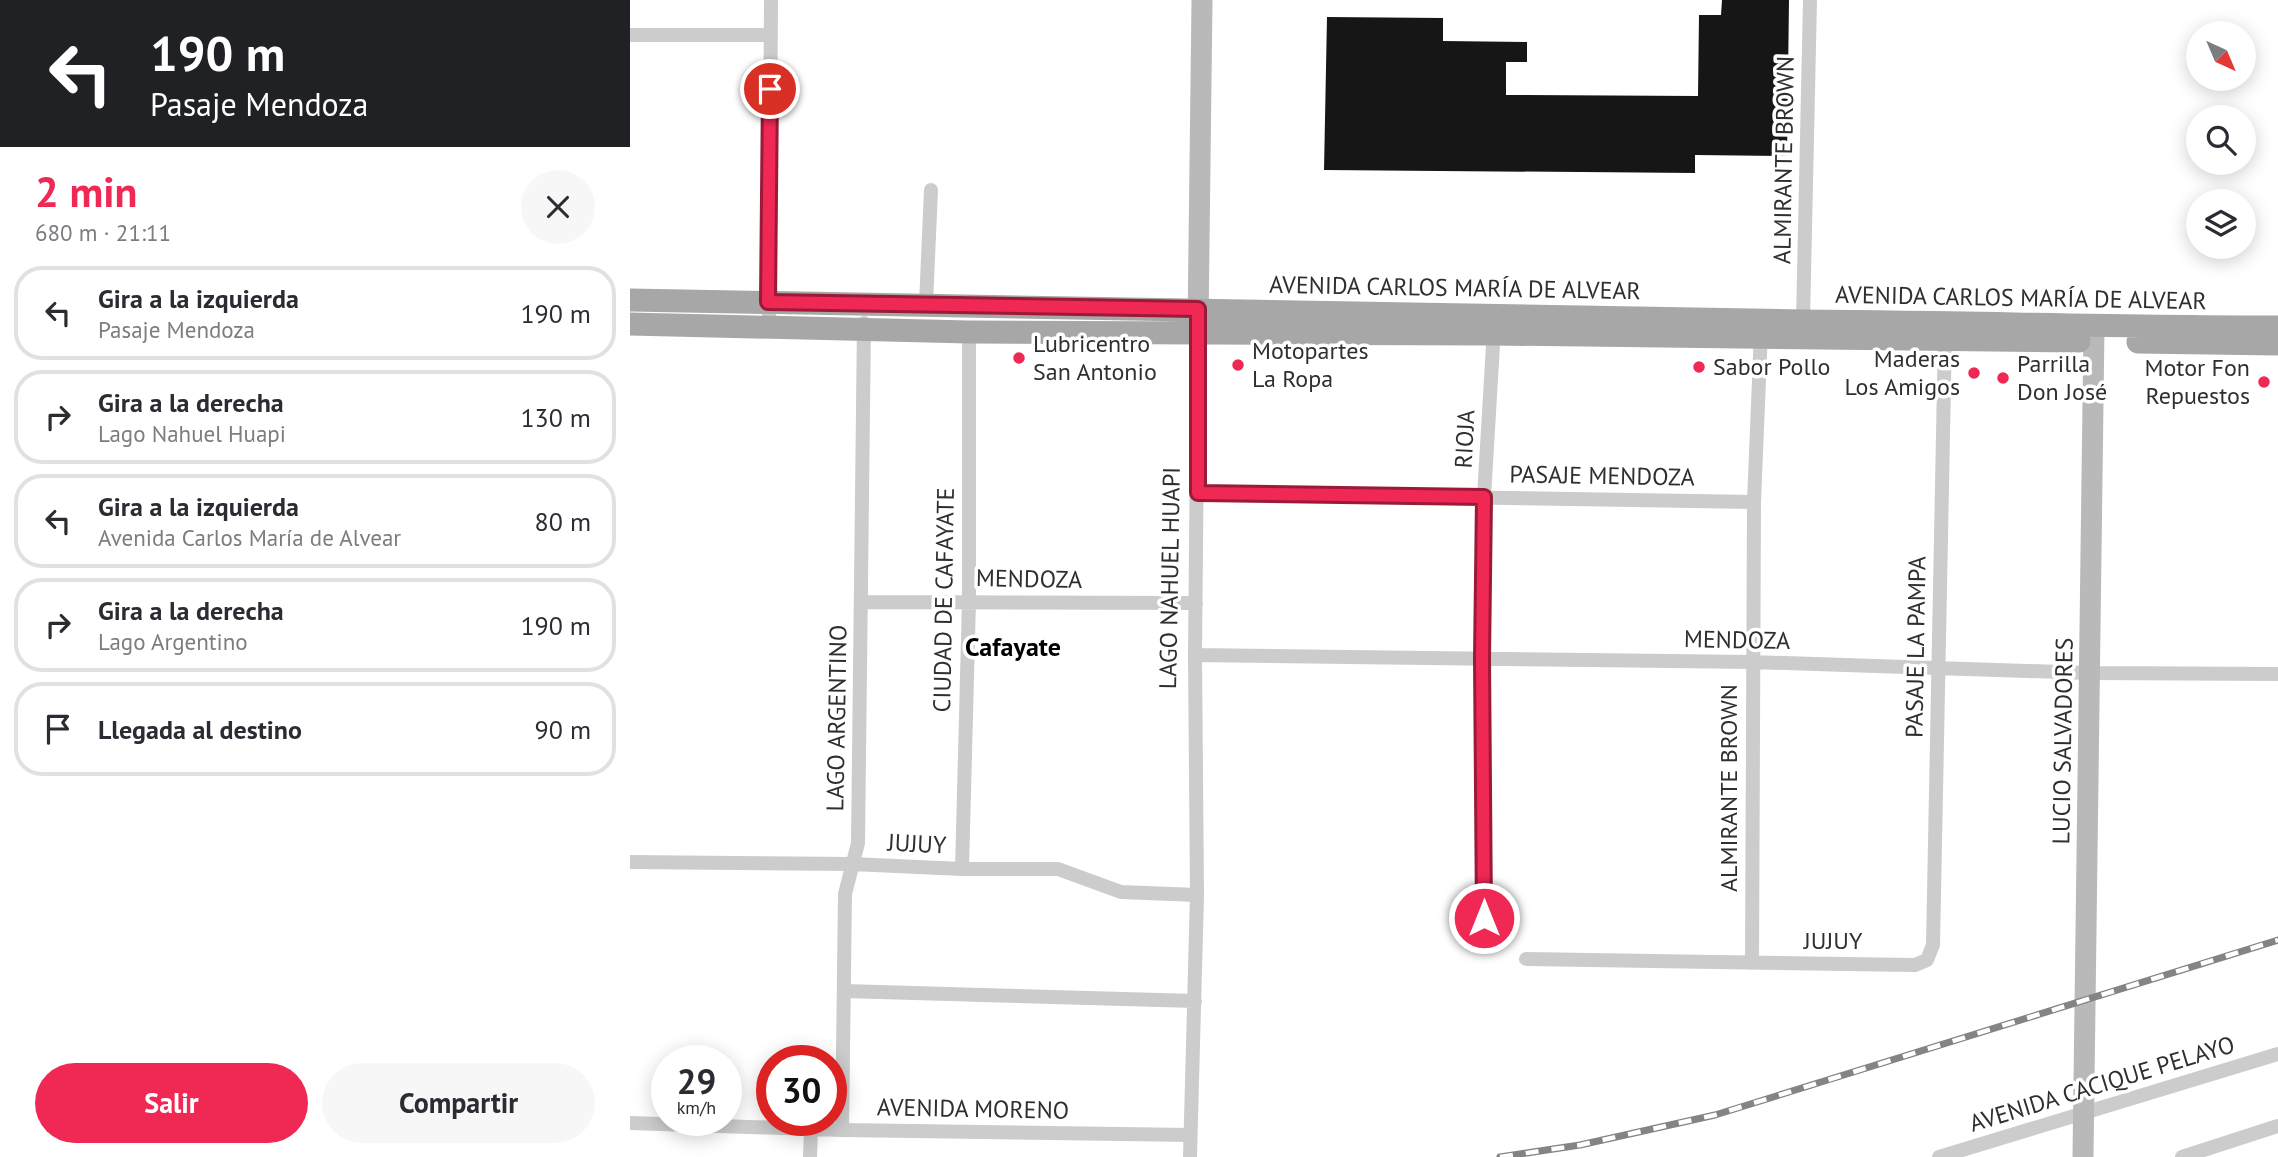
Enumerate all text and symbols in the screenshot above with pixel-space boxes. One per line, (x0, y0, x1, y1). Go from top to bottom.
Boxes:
text: 190 m (150, 21, 285, 85)
north arrow (2186, 21, 2256, 91)
map controls (2186, 21, 2256, 259)
icon: left (35, 28, 126, 119)
street label: ALMIRANTE BROWN (1766, 56, 1801, 264)
pin (740, 59, 800, 119)
icon: arrive (751, 70, 789, 108)
text: Pasaje Mendoza (150, 83, 368, 125)
button: search (2186, 105, 2256, 175)
text: 2 min (35, 164, 137, 219)
button: close (521, 170, 595, 244)
button: layers (2186, 189, 2256, 259)
text: 680 m · 21:11 (35, 218, 171, 247)
street label: AVENIDA CARLOS MARÍA DE ALVEAR (1269, 269, 1641, 306)
street label: AVENIDA CARLOS MARÍA DE ALVEAR (1835, 279, 2207, 316)
text: Gira a la izquierda (98, 282, 299, 315)
icon: left (39, 294, 77, 332)
text: 190 m (520, 297, 591, 330)
text: Pasaje Mendoza (98, 315, 255, 344)
place label: Lubricentro San Antonio (1033, 328, 1157, 387)
place label: Motopartes La Ropa (1252, 335, 1369, 394)
place label: Maderas Los Amigos (1845, 343, 1960, 402)
place label: Parrilla Don José (2017, 348, 2107, 407)
marker: Lubricentro San Antonio (1011, 350, 1027, 366)
place label: Sabor Pollo (1713, 351, 1830, 382)
place label: Motor Fon Repuestos (2144, 352, 2250, 411)
marker: Motopartes La Ropa (1230, 357, 1246, 373)
marker: Sabor Pollo (1691, 359, 1707, 375)
marker: Maderas Los Amigos (1966, 365, 1982, 381)
marker: Parrilla Don José (1995, 370, 2011, 386)
marker: Motor Fon Repuestos (2256, 374, 2272, 390)
text: Gira a la derecha (98, 386, 284, 419)
icon: right (39, 398, 77, 436)
text: 130 m (520, 401, 591, 434)
street label: RIOJA (1447, 409, 1482, 469)
text: Lago Nahuel Huapi (98, 419, 286, 448)
street label: PASAJE MENDOZA (1509, 458, 1695, 493)
street label: LAGO NAHUEL HUAPI (1152, 467, 1187, 689)
street label: CIUDAD DE CAFAYATE (926, 487, 961, 713)
text: Gira a la izquierda (98, 490, 299, 523)
icon: left (39, 502, 77, 540)
text: 80 m (535, 505, 591, 538)
text: Avenida Carlos María de Alvear (98, 523, 401, 552)
street label: PASAJE LA PAMPA (1898, 556, 1933, 738)
street label: MENDOZA (976, 562, 1082, 595)
text: Gira a la derecha (98, 594, 284, 627)
icon: right (39, 606, 77, 644)
text: 190 m (520, 609, 591, 642)
street label: MENDOZA (1684, 623, 1790, 656)
street label: LAGO ARGENTINO (819, 624, 854, 812)
text: Lago Argentino (98, 627, 248, 656)
district label: Cafayate (965, 630, 1061, 663)
street label: LUCIO SALVADORES (2045, 637, 2080, 845)
street label: ALMIRANTE BROWN (1713, 684, 1744, 892)
icon: arrive (39, 710, 77, 748)
text: Llegada al destino (98, 713, 302, 746)
text: 90 m (535, 713, 591, 746)
street label: JUJUY (886, 826, 948, 861)
position arrow (1447, 881, 1521, 955)
street label: JUJUY (1803, 925, 1863, 956)
street label: AVENIDA CACIQUE PELAYO (1965, 1028, 2238, 1139)
speed limit sign: 30 (756, 1045, 847, 1136)
text: 29 (677, 1058, 716, 1104)
button: Salir (35, 1063, 308, 1143)
button: Compartir (322, 1063, 595, 1143)
street label: AVENIDA MORENO (877, 1091, 1069, 1126)
text: km/h (677, 1096, 716, 1119)

